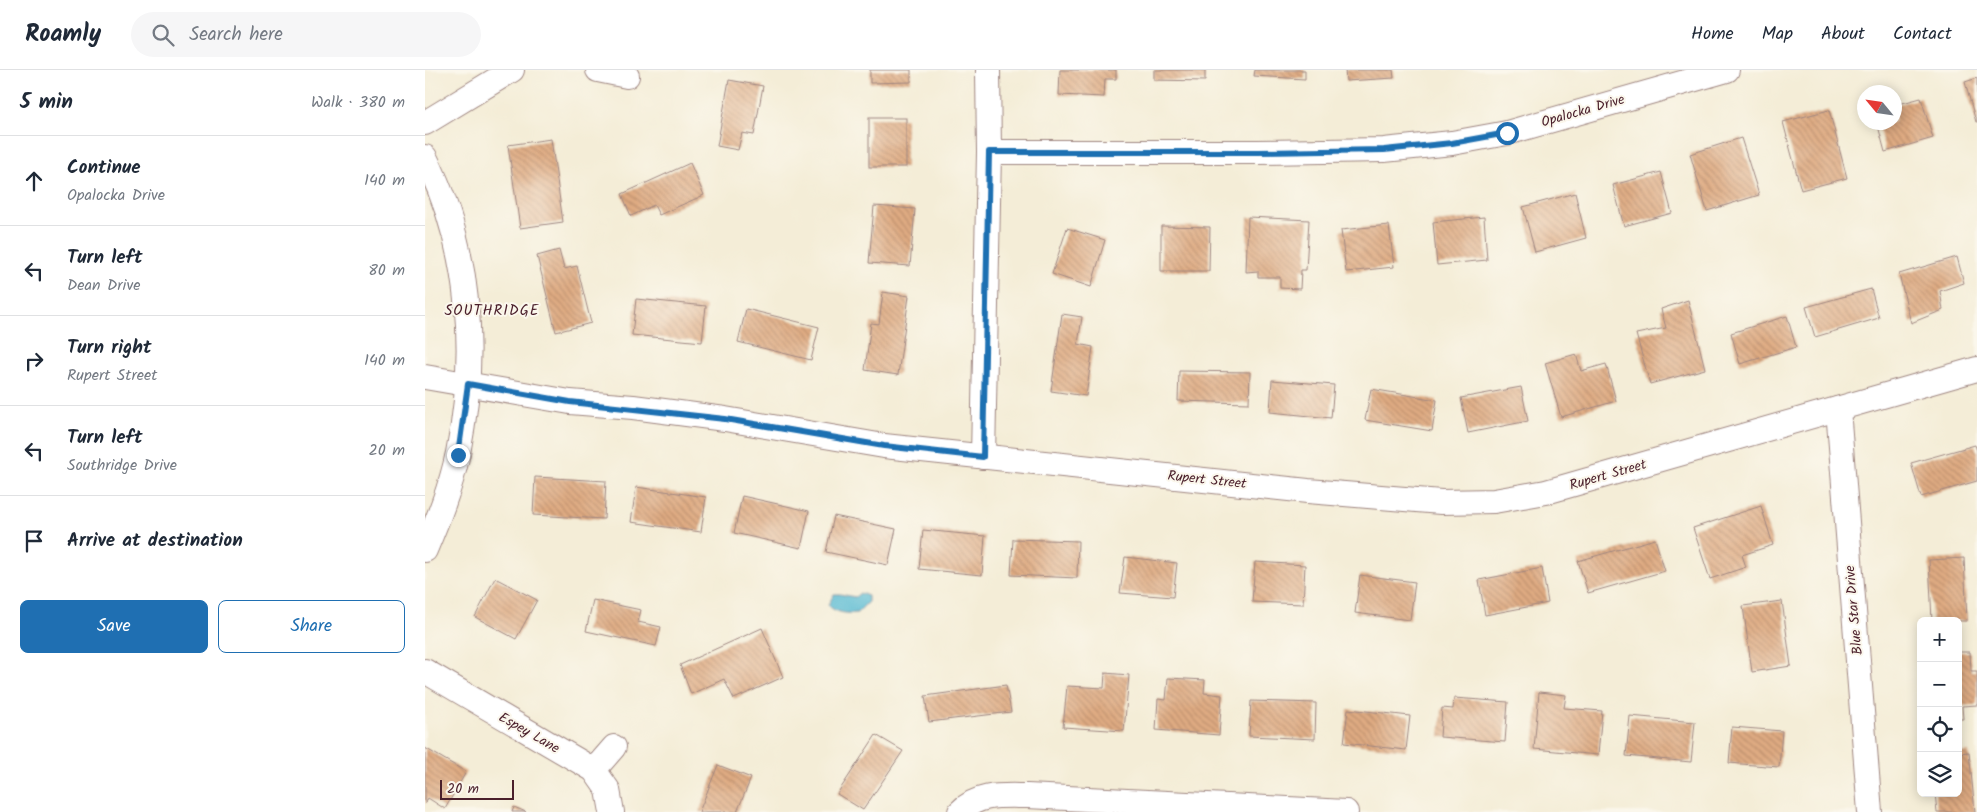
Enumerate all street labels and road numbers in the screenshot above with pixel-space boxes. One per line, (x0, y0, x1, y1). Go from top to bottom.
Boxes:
street label: Opalocka Drive (1539, 88, 1628, 133)
street label: Rupert Street (1567, 453, 1650, 496)
street label: Rupert Street (1167, 465, 1248, 495)
street label: Blue Star Drive (1839, 564, 1869, 656)
street label: Espey Lane (494, 707, 564, 760)

